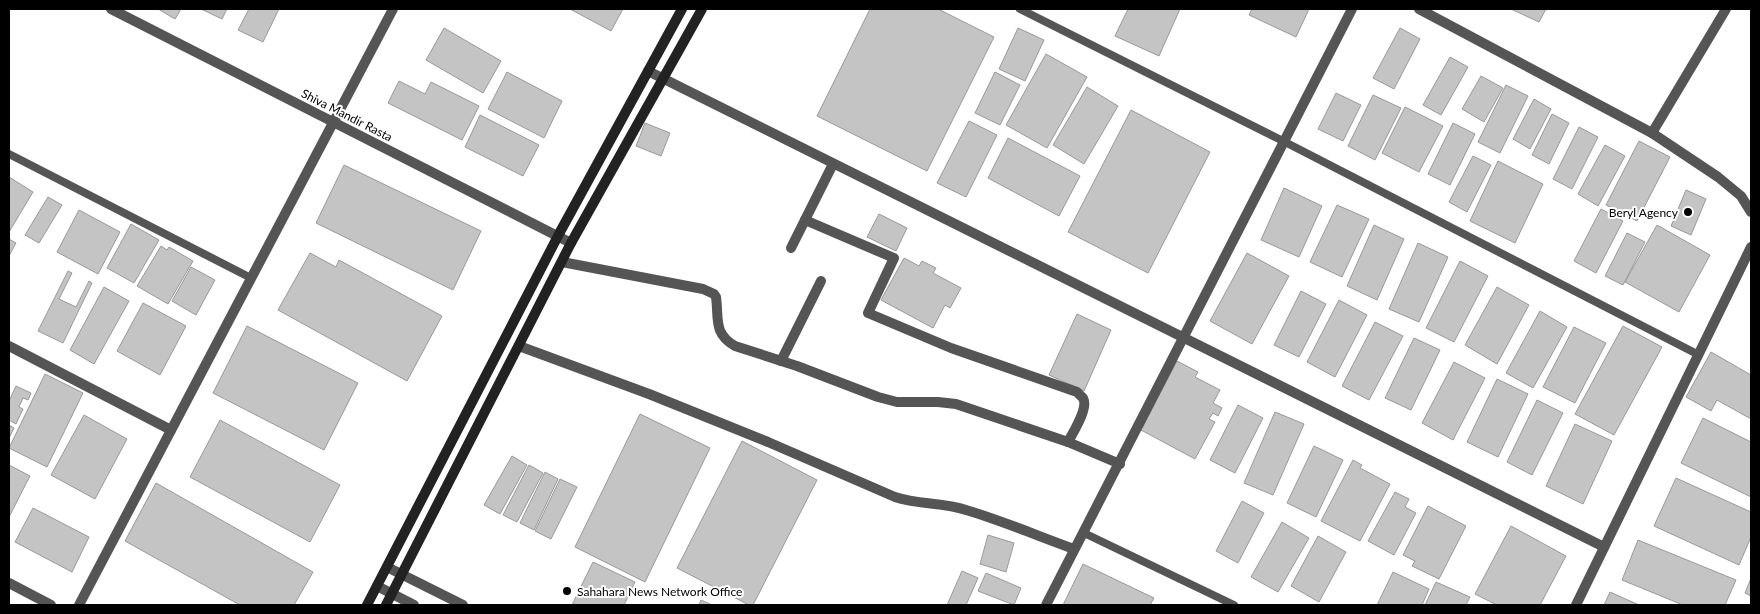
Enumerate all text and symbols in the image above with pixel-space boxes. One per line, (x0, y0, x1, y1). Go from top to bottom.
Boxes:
street label: Shiva Mandir Rasta (299, 86, 395, 144)
place label: Beryl Agency (1609, 205, 1679, 220)
marker: Beryl Agency (1682, 206, 1694, 218)
place label: Sahahara News Network Office (577, 584, 742, 599)
marker: Sahahara News Network Office (561, 585, 573, 597)

